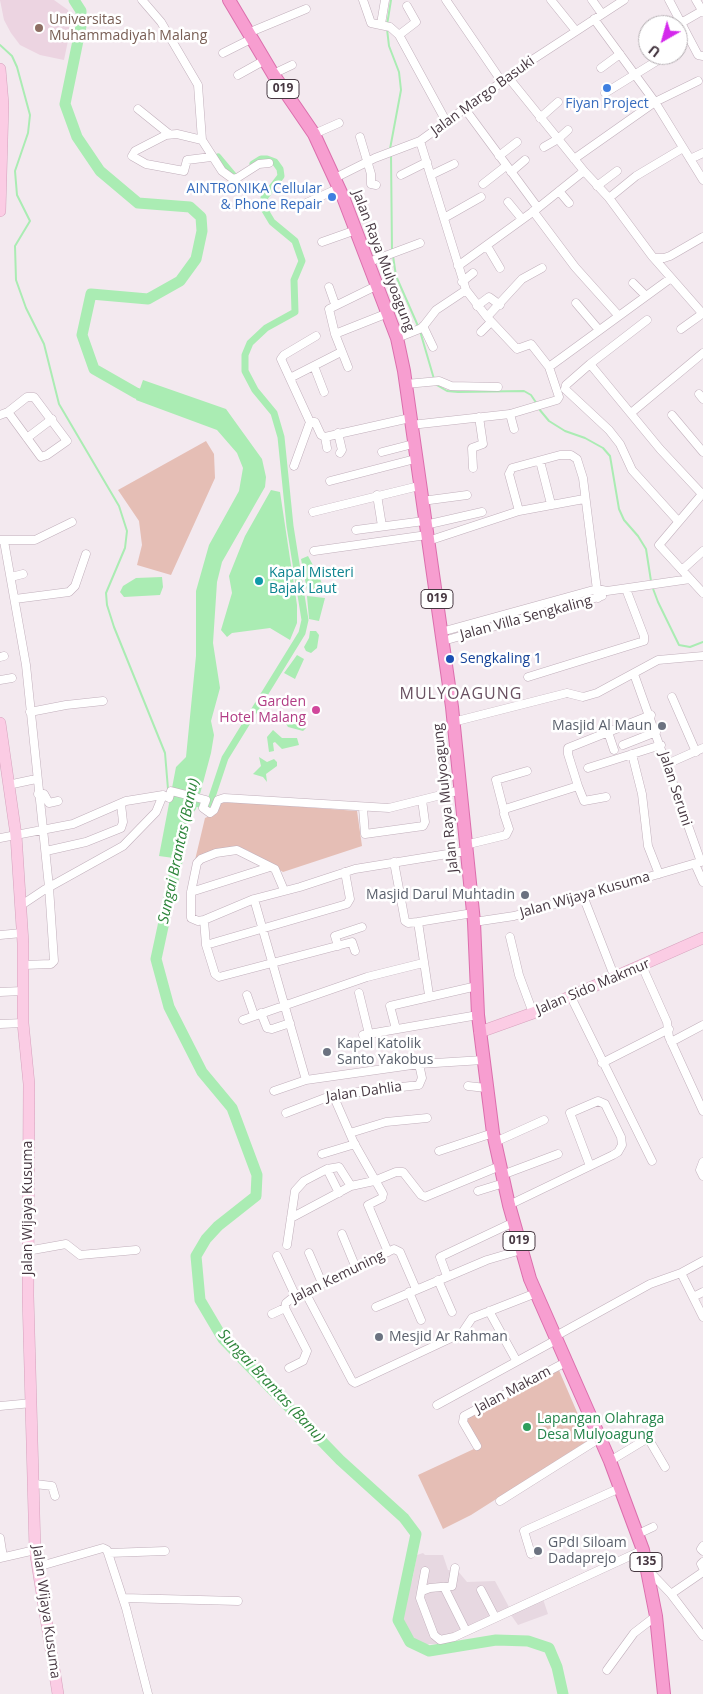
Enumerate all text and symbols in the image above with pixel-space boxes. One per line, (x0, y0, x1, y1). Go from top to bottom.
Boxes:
place label: Universitas Muhammadiyah Malang (49, 12, 207, 44)
north arrow (638, 15, 688, 65)
marker: Universitas Muhammadiyah Malang (33, 22, 45, 34)
text: U (644, 41, 664, 62)
street label: Jalan Margo Basuki (428, 53, 538, 139)
road number: 019 (267, 80, 299, 98)
marker: Fiyan Project (601, 82, 613, 94)
place label: Fiyan Project (565, 96, 649, 112)
place label: AINTRONIKA Cellular & Phone Repair (187, 181, 322, 213)
street label: Jalan Raya Mulyoagung (348, 188, 418, 334)
marker: AINTRONIKA Cellular & Phone Repair (326, 191, 338, 203)
place label: Kapal Misteri Bajak Laut (269, 565, 354, 598)
marker: Kapal Misteri Bajak Laut (253, 575, 265, 587)
road number: 019 (421, 590, 453, 608)
street label: Jalan Villa Sengkaling (458, 592, 594, 644)
place label: Sengkaling 1 (460, 651, 542, 667)
marker: Sengkaling 1 (444, 653, 456, 665)
district label: MULYOAGUNG (398, 684, 524, 704)
place label: Garden Hotel Malang (219, 694, 306, 726)
marker: Garden Hotel Malang (310, 704, 322, 716)
place label: Masjid Al Maun (552, 718, 652, 734)
marker: Masjid Al Maun (656, 720, 668, 732)
street label: Jalan Raya Mulyoagung (430, 722, 462, 874)
street label: Jalan Seruni (655, 750, 695, 828)
water label: Sungai Brantas (Banu) (155, 777, 203, 925)
street label: Jalan Wijaya Kusuma (518, 868, 652, 922)
place label: Masjid Darul Muhtadin (366, 887, 515, 903)
marker: Masjid Darul Muhtadin (519, 889, 531, 901)
street label: Jalan Sido Makmur (534, 955, 652, 1019)
place label: Kapel Katolik Santo Yakobus (337, 1036, 433, 1068)
marker: Kapel Katolik Santo Yakobus (321, 1046, 333, 1058)
street label: Jalan Dahlia (325, 1078, 403, 1106)
street label: Jalan Wijaya Kusuma (20, 1141, 36, 1275)
road number: 019 (503, 1232, 535, 1250)
street label: Jalan Kemuning (289, 1247, 387, 1307)
water label: Sungai Brantas (Banu) (214, 1326, 328, 1446)
place label: Mesjid Ar Rahman (389, 1329, 508, 1345)
marker: Mesjid Ar Rahman (373, 1331, 385, 1343)
street label: Jalan Makam (472, 1363, 554, 1417)
place label: Lapangan Olahraga Desa Mulyoagung (537, 1411, 664, 1444)
marker: Lapangan Olahraga Desa Mulyoagung (521, 1421, 533, 1433)
place label: GPdI Siloam Dadaprejo (548, 1535, 627, 1568)
street label: Jalan Wijaya Kusuma (28, 1544, 64, 1680)
marker: GPdI Siloam Dadaprejo (532, 1545, 544, 1557)
road number: 135 (630, 1552, 662, 1571)

